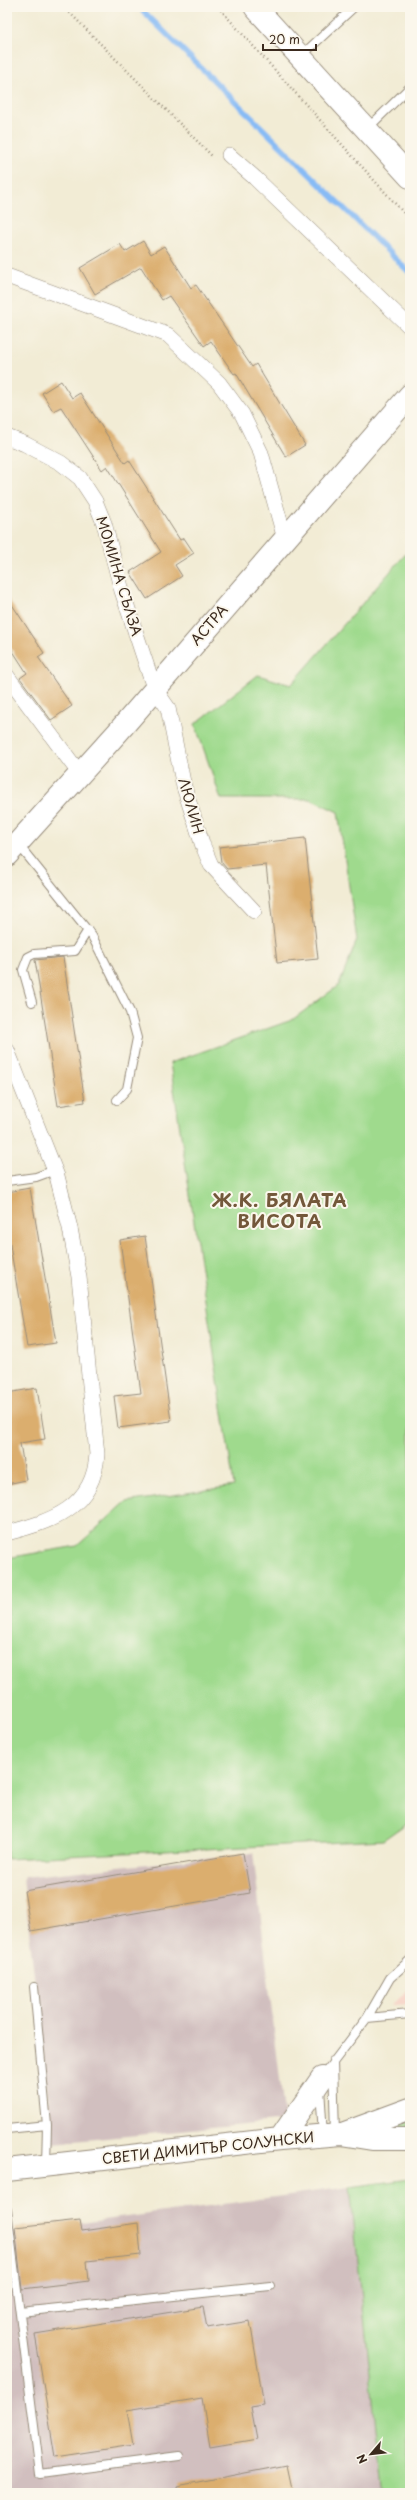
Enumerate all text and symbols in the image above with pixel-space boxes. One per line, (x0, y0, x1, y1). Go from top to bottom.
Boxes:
scale bar (263, 26, 316, 52)
text: 20 m (269, 30, 300, 48)
street label: МОМИНА СЪЛЗА (91, 513, 148, 639)
street label: АСТРА (185, 600, 232, 650)
street label: ЛЮЛИН (173, 775, 209, 836)
district label: Ж.К. БЯЛАТА ВИСОТА (211, 1186, 348, 1234)
street label: СВЕТИ ДИМИТЪР СОЛУНСКИ (101, 2126, 315, 2169)
north arrow (351, 2434, 391, 2474)
text: N (352, 2451, 371, 2467)

